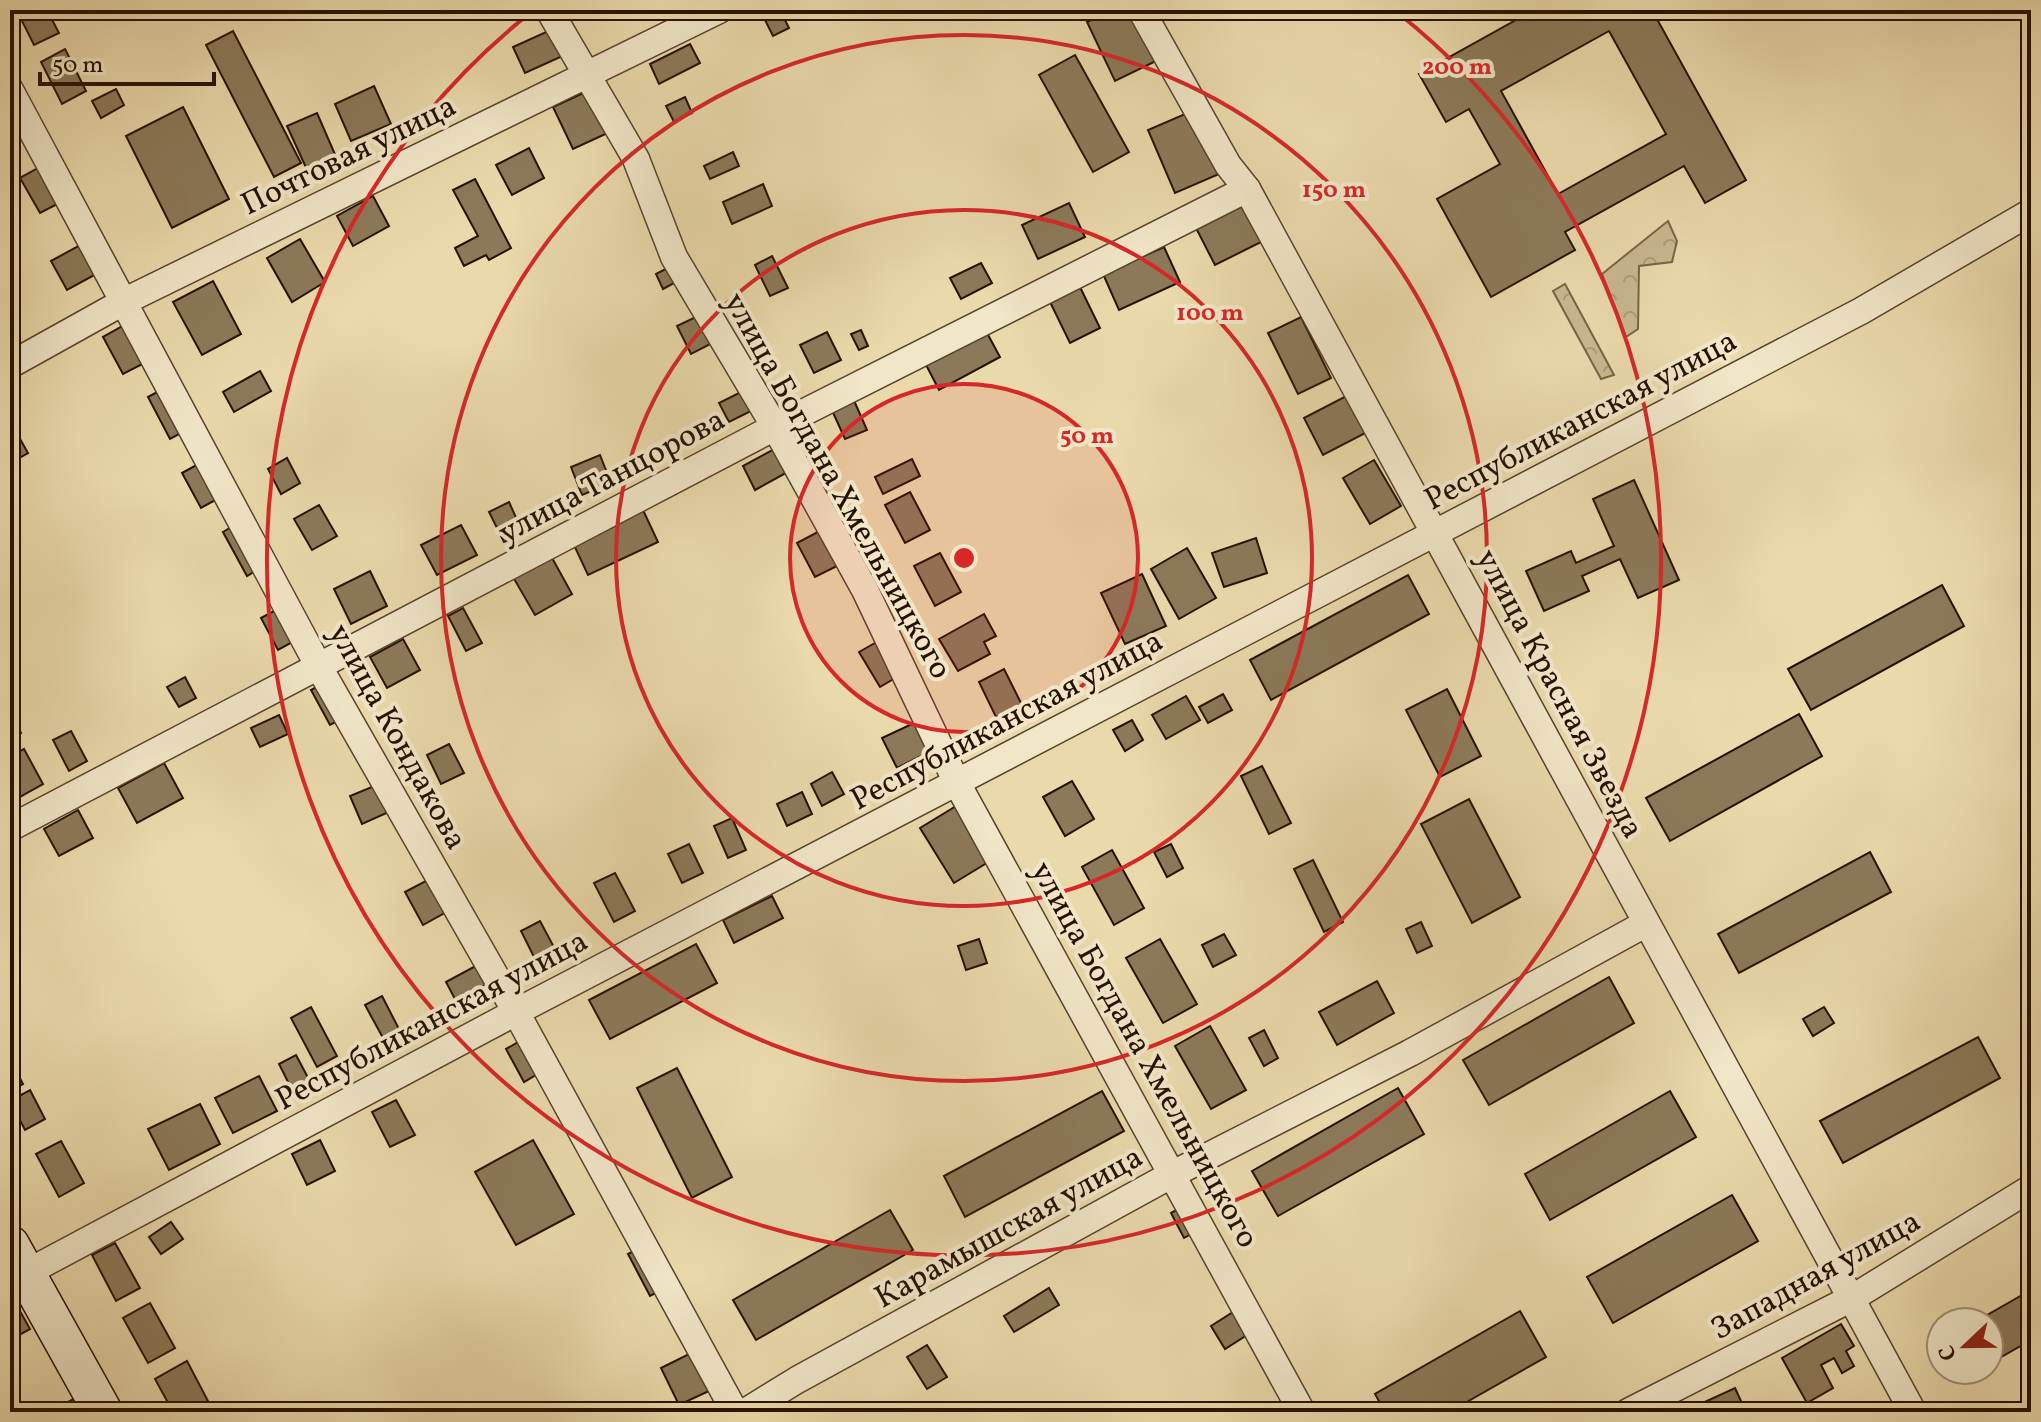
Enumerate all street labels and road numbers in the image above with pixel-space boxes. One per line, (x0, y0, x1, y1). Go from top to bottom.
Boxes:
street label: Почтовая улица (234, 86, 464, 228)
street label: улица Богдана Хмельницкого (712, 285, 961, 688)
street label: Республиканская улица (1417, 321, 1745, 523)
street label: улица Танцорова (491, 399, 734, 556)
street label: улица Красная Звезда (1463, 542, 1653, 847)
street label: улица Кондакова (316, 616, 477, 858)
street label: Республиканская улица (843, 621, 1171, 823)
street label: улица Богдана Хмельницкого (1019, 854, 1268, 1257)
street label: Республиканская улица (268, 921, 596, 1123)
street label: Карамышская улица (867, 1137, 1152, 1321)
street label: Западная улица (1704, 1201, 1929, 1352)

